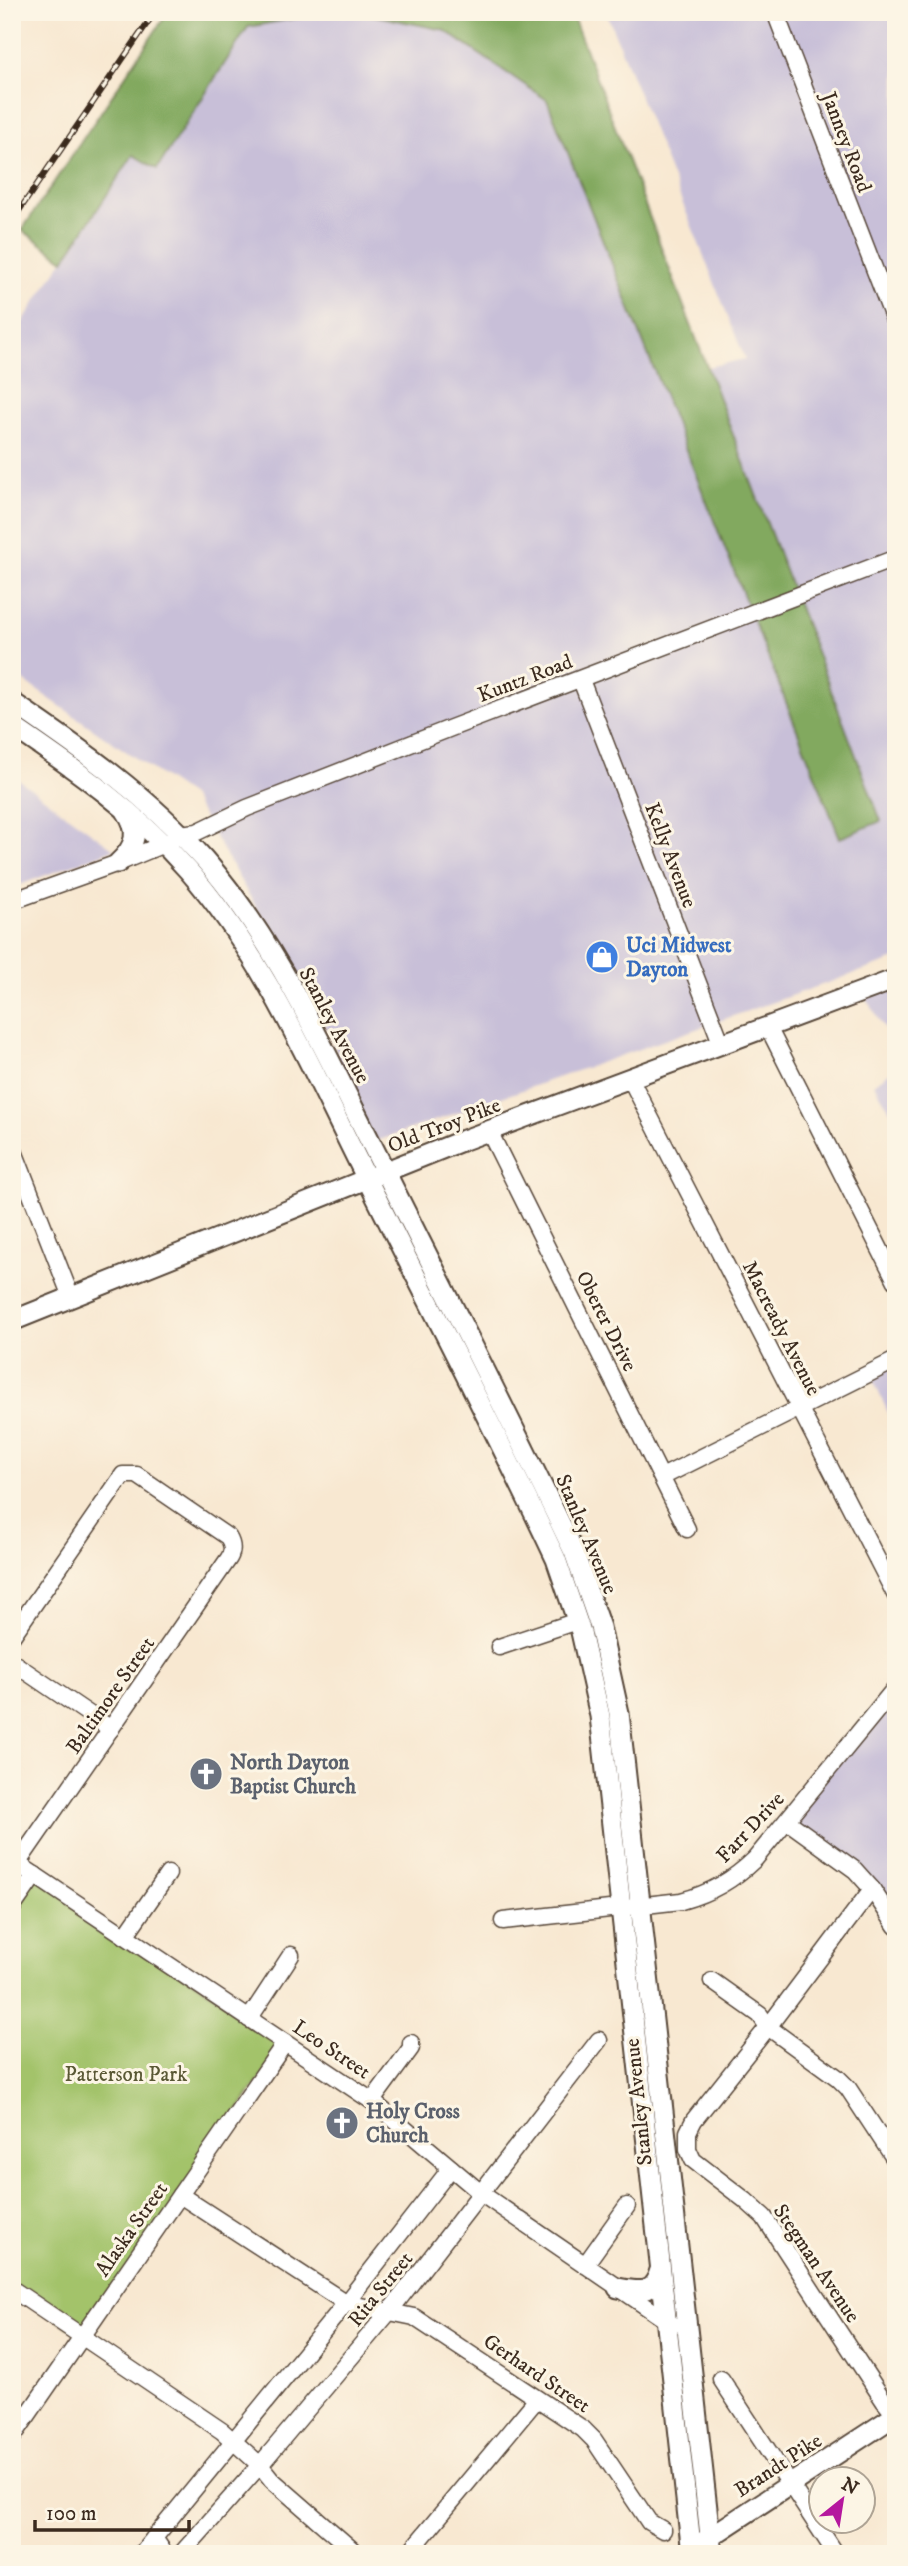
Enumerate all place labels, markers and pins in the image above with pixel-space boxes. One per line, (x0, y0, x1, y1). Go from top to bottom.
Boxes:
place label: Uci Midwest Dayton (626, 933, 732, 983)
shop icon: Uci Midwest Dayton (583, 938, 621, 976)
place label: North Dayton Baptist Church (230, 1750, 357, 1800)
church icon: North Dayton Baptist Church (187, 1755, 225, 1793)
place label: Holy Cross Church (366, 2099, 460, 2149)
church icon: Holy Cross Church (323, 2104, 361, 2142)

